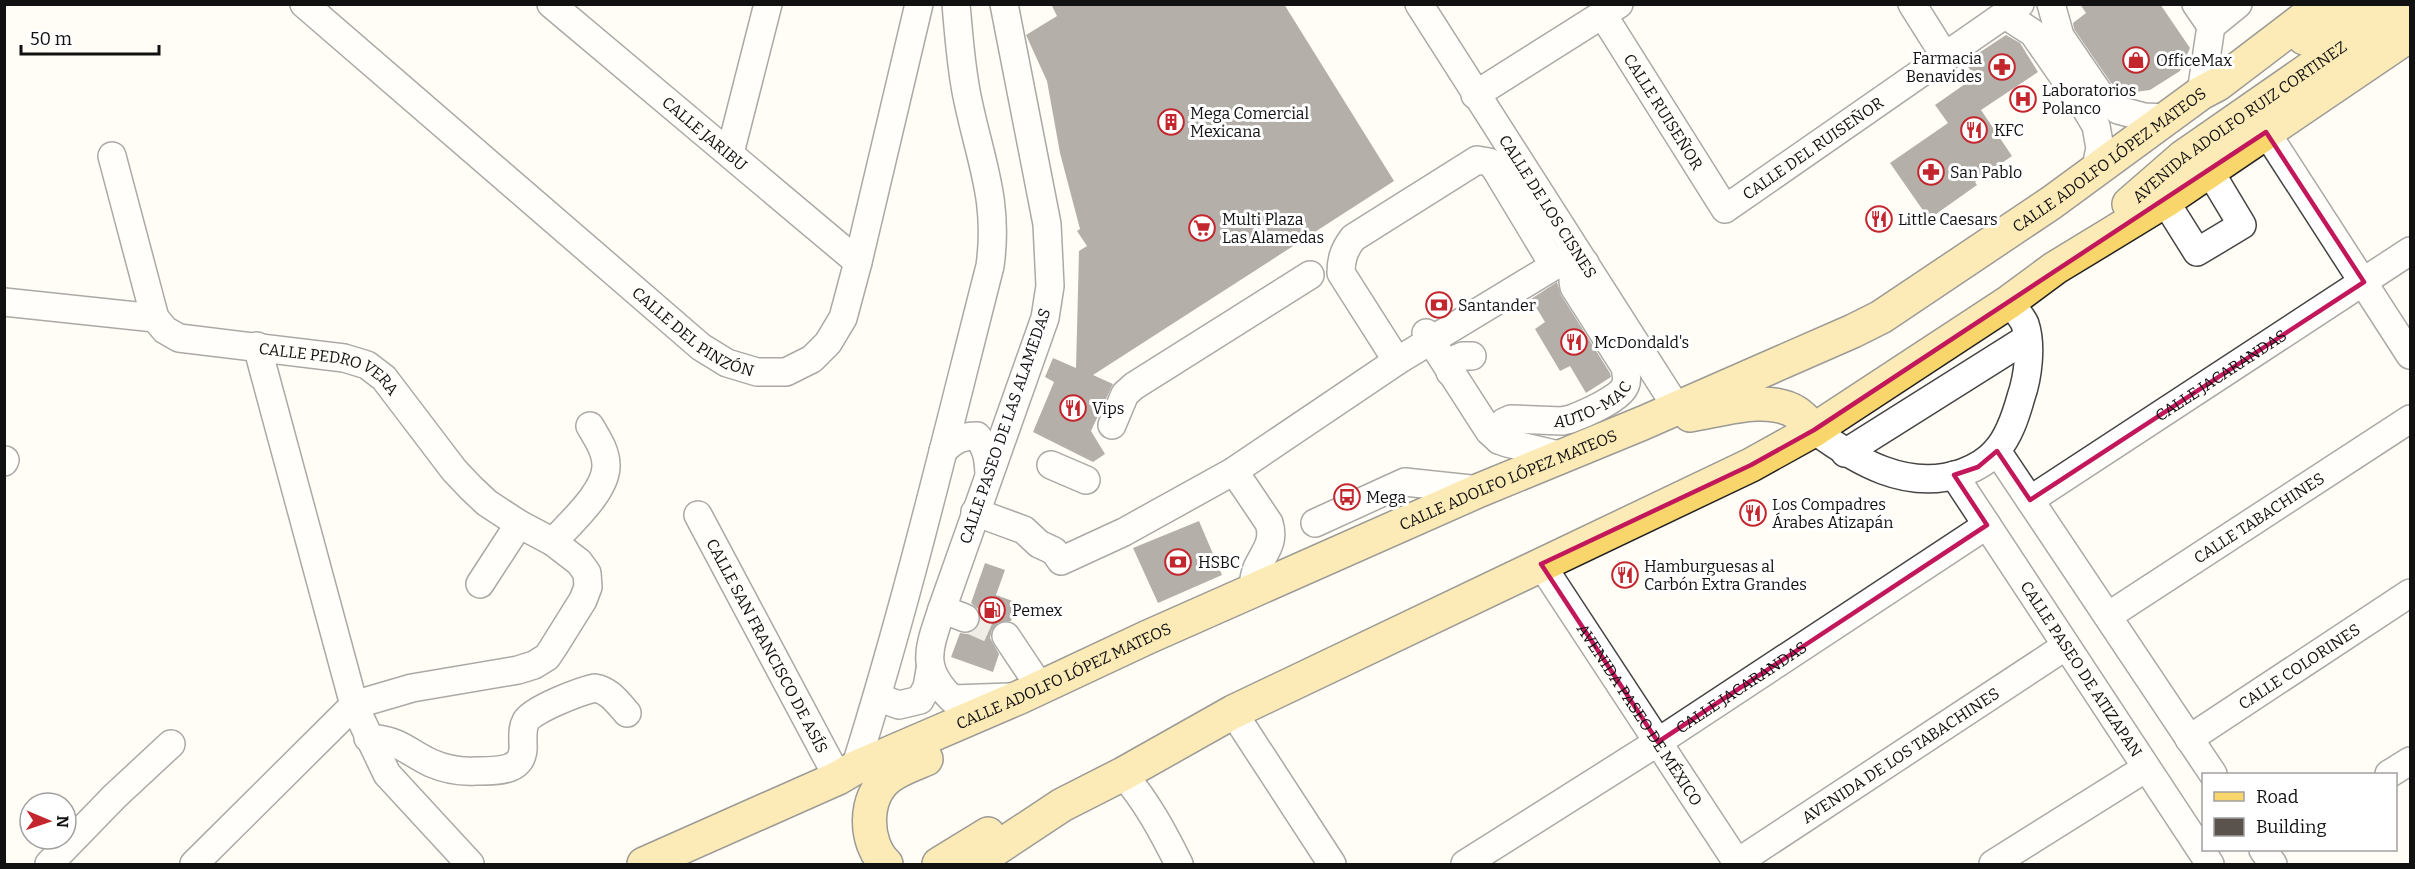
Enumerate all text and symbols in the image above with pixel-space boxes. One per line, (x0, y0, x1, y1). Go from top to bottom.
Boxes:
scale bar (21, 18, 159, 56)
text: 50 m (30, 28, 72, 50)
street label: AVENIDA ADOLFO RUIZ CORTINEZ (2128, 37, 2350, 206)
shop icon: OfficeMax (2121, 45, 2151, 75)
place label: Farmacia Benavides (1906, 49, 1982, 86)
street label: CALLE RUISEÑOR (1620, 50, 1708, 173)
place label: OfficeMax (2156, 51, 2232, 70)
pharmacy icon: Farmacia Benavides (1987, 52, 2017, 82)
place label: Laboratorios Polanco (2042, 81, 2136, 118)
street label: CALLE ADOLFO LÓPEZ MATEOS (2009, 83, 2210, 236)
hospital icon: Laboratorios Polanco (2008, 84, 2038, 114)
street label: CALLE JARIBU (658, 92, 751, 174)
street label: CALLE DEL RUISEÑOR (1739, 92, 1887, 203)
place label: Mega Comercial Mexicana (1190, 104, 1310, 141)
building icon: Mega Comercial Mexicana (1156, 107, 1186, 137)
restaurant icon: KFC (1959, 115, 1989, 145)
place label: KFC (1994, 121, 2024, 140)
street label: CALLE DE LOS CISNES (1495, 131, 1601, 281)
pharmacy icon: San Pablo (1916, 157, 1946, 187)
place label: San Pablo (1950, 163, 2022, 182)
restaurant icon: Little Caesars (1864, 204, 1894, 234)
place label: Multi Plaza Las Alamedas (1222, 210, 1324, 247)
place label: Little Caesars (1898, 210, 1998, 229)
supermarket icon: Multi Plaza Las Alamedas (1187, 213, 1217, 243)
street label: CALLE DEL PINZÓN (628, 282, 757, 380)
bank icon: Santander (1424, 290, 1454, 320)
place label: Santander (1458, 296, 1536, 315)
street label: CALLE PASEO DE LAS ALAMEDAS (956, 306, 1054, 546)
street label: CALLE JACARANDAS (2152, 325, 2290, 425)
restaurant icon: McDondald's (1559, 327, 1589, 357)
place label: McDondald's (1594, 333, 1689, 352)
street label: CALLE PEDRO VERA (258, 338, 403, 399)
street label: AUTO-MAC (1554, 378, 1635, 431)
restaurant icon: Vips (1058, 393, 1088, 423)
place label: Vips (1092, 399, 1124, 418)
street label: CALLE ADOLFO LÓPEZ MATEOS (1396, 425, 1620, 534)
street label: CALLE TABACHINES (2190, 468, 2328, 567)
bus stop icon: Mega (1332, 482, 1362, 512)
place label: Mega (1366, 488, 1406, 507)
place label: Los Compadres Árabes Atizapán (1772, 495, 1893, 532)
restaurant icon: Los Compadres Árabes Atizapán (1738, 498, 1768, 528)
street label: CALLE SAN FRANCISCO DE ASÍS (703, 535, 832, 756)
bank icon: HSBC (1163, 547, 1193, 577)
place label: HSBC (1198, 553, 1240, 572)
place label: Hamburguesas al Carbón Extra Grandes (1644, 557, 1807, 594)
restaurant icon: Hamburguesas al Carbón Extra Grandes (1610, 560, 1640, 590)
street label: CALLE PASEO DE ATIZAPAN (2017, 577, 2146, 761)
fuel station icon: Pemex (977, 595, 1007, 625)
place label: Pemex (1012, 601, 1063, 620)
street label: CALLE ADOLFO LÓPEZ MATEOS (953, 618, 1174, 733)
street label: CALLE COLORINES (2235, 619, 2364, 713)
street label: AVENIDA PASEO DE MÉXICO (1573, 620, 1707, 809)
street label: CALLE JACARANDAS (1672, 637, 1810, 737)
street label: AVENIDA DE LOS TABACHINES (1798, 683, 2003, 827)
legend (2202, 773, 2397, 851)
text: Road (2256, 786, 2299, 808)
north arrow (18, 791, 78, 851)
text: N (53, 815, 72, 828)
text: Building (2256, 816, 2327, 838)

